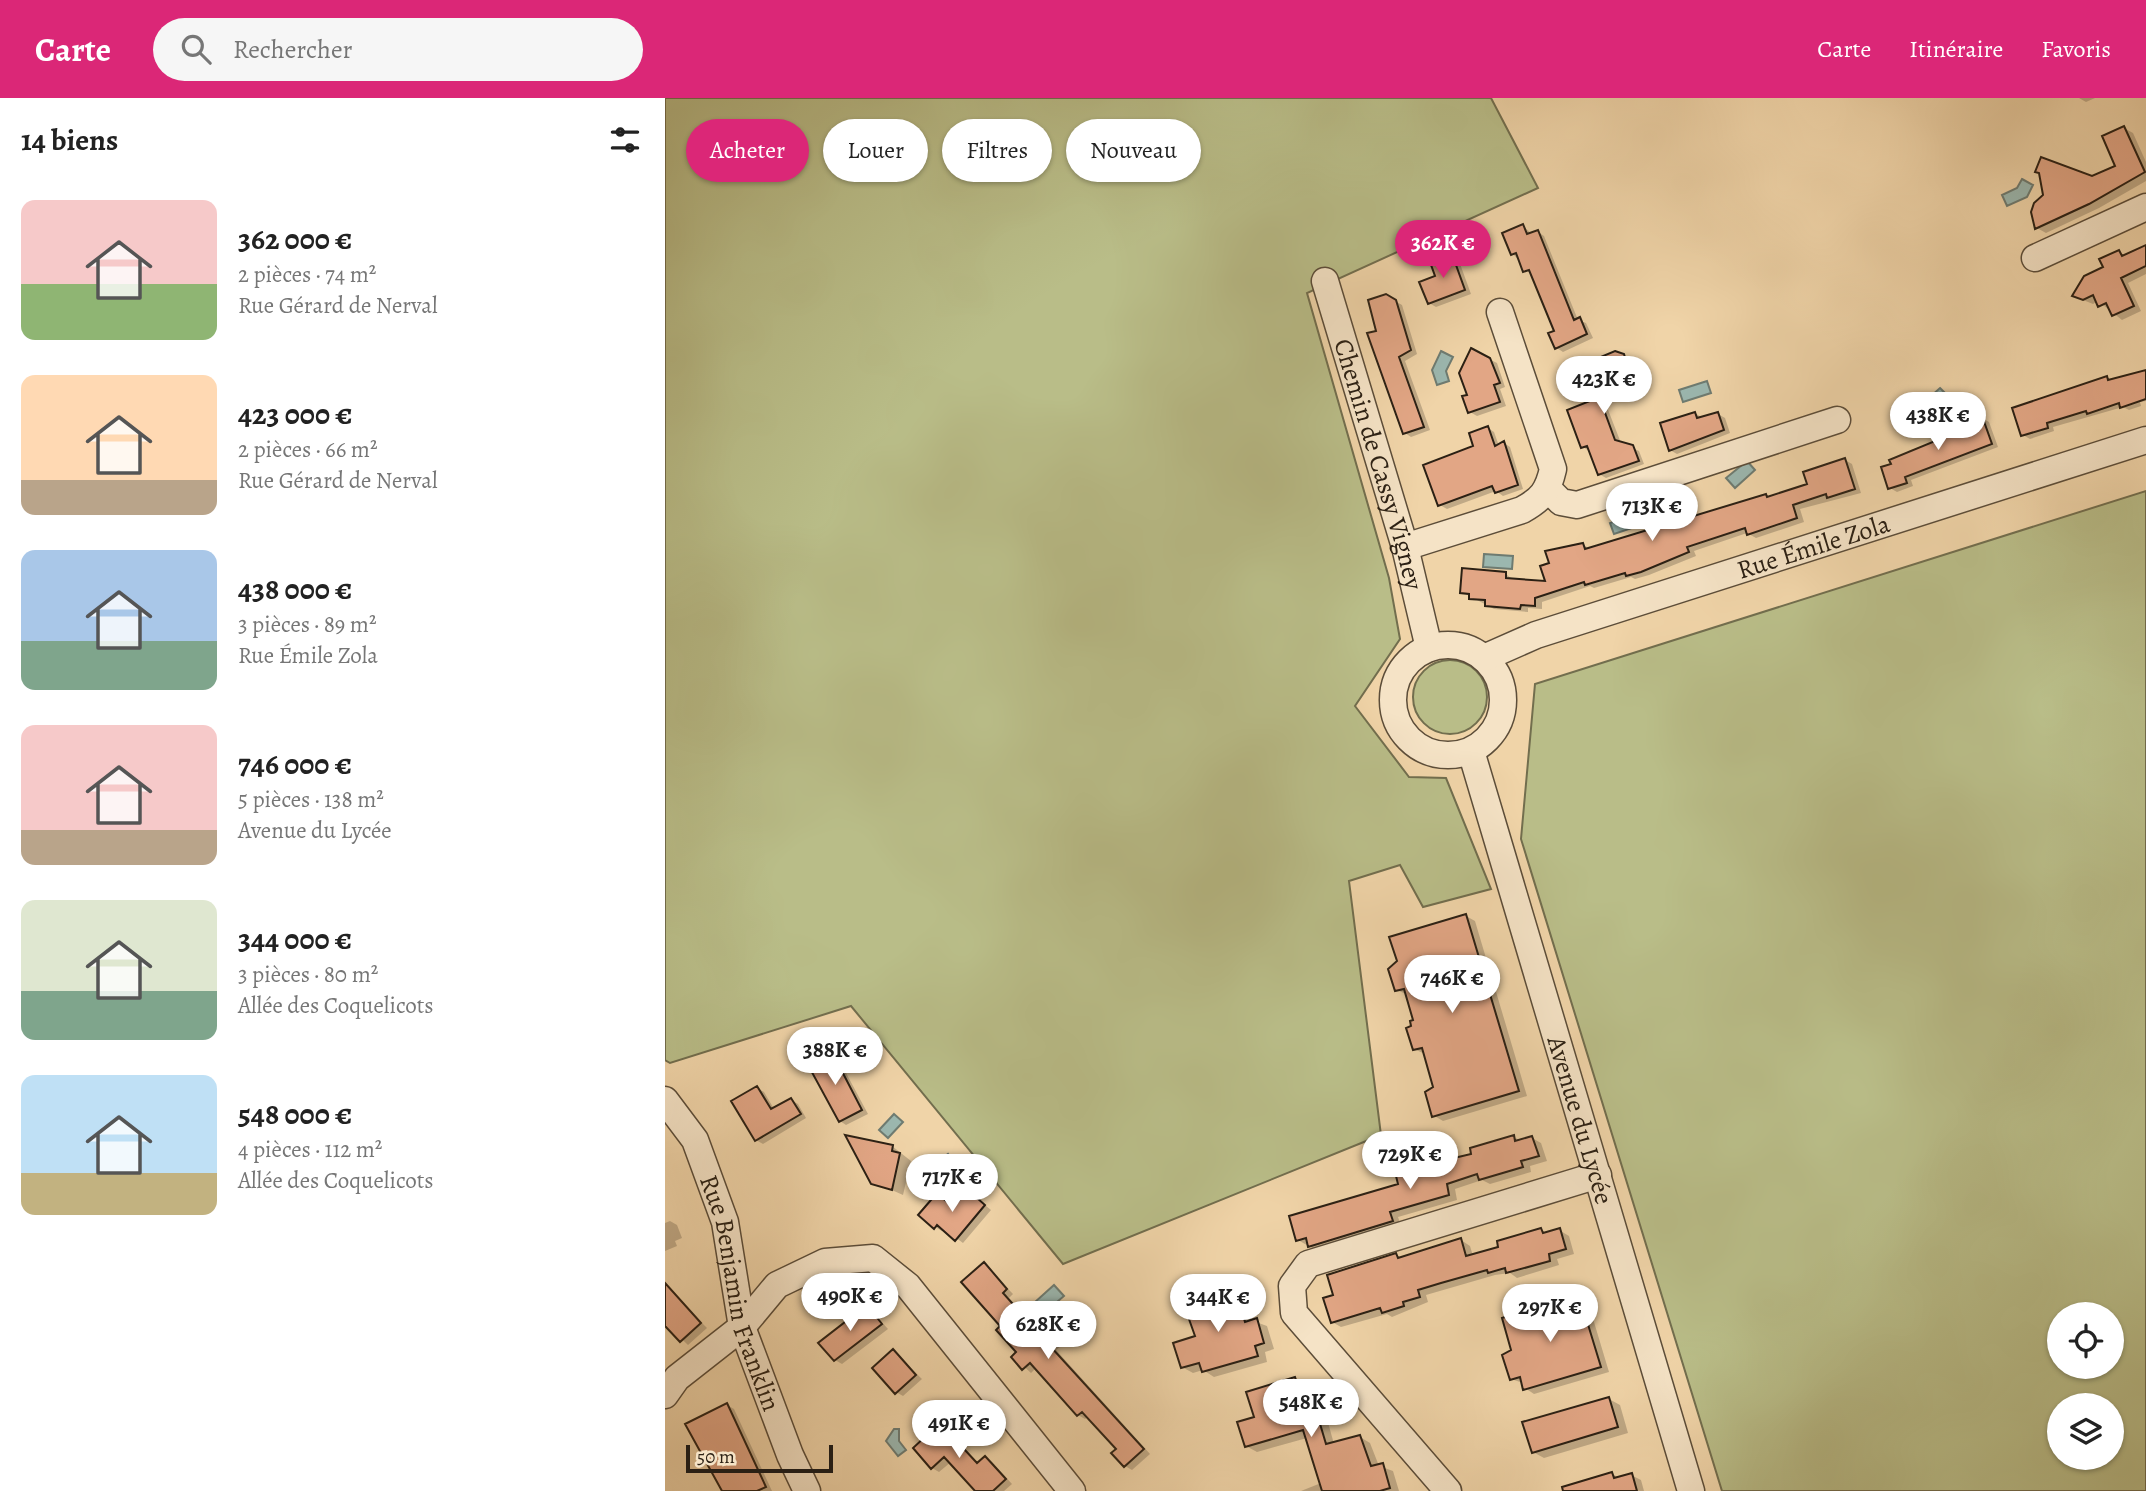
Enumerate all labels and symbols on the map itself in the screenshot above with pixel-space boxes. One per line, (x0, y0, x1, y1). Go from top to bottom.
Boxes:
pin: 362K € (1386, 220, 1500, 280)
street label: Chemin de Cassy Vigney (1326, 334, 1432, 593)
pin: 423K € (1547, 356, 1661, 416)
pin: 438K € (1881, 392, 1995, 452)
pin: 713K € (1595, 484, 1709, 543)
street label: Rue Émile Zola (1733, 506, 1894, 587)
pin: 746K € (1395, 956, 1509, 1015)
pin: 388K € (778, 1028, 892, 1087)
street label: Avenue du Lycée (1539, 1031, 1622, 1208)
pin: 729K € (1353, 1132, 1467, 1191)
pin: 717K € (895, 1154, 1009, 1214)
street label: Rue Benjamin Franklin (692, 1170, 789, 1416)
pin: 490K € (793, 1274, 907, 1333)
pin: 344K € (1161, 1274, 1275, 1334)
pin: 297K € (1493, 1284, 1607, 1344)
pin: 628K € (991, 1302, 1105, 1361)
pin: 548K € (1254, 1380, 1368, 1439)
pin: 491K € (902, 1400, 1016, 1460)
scale bar (686, 1442, 833, 1474)

